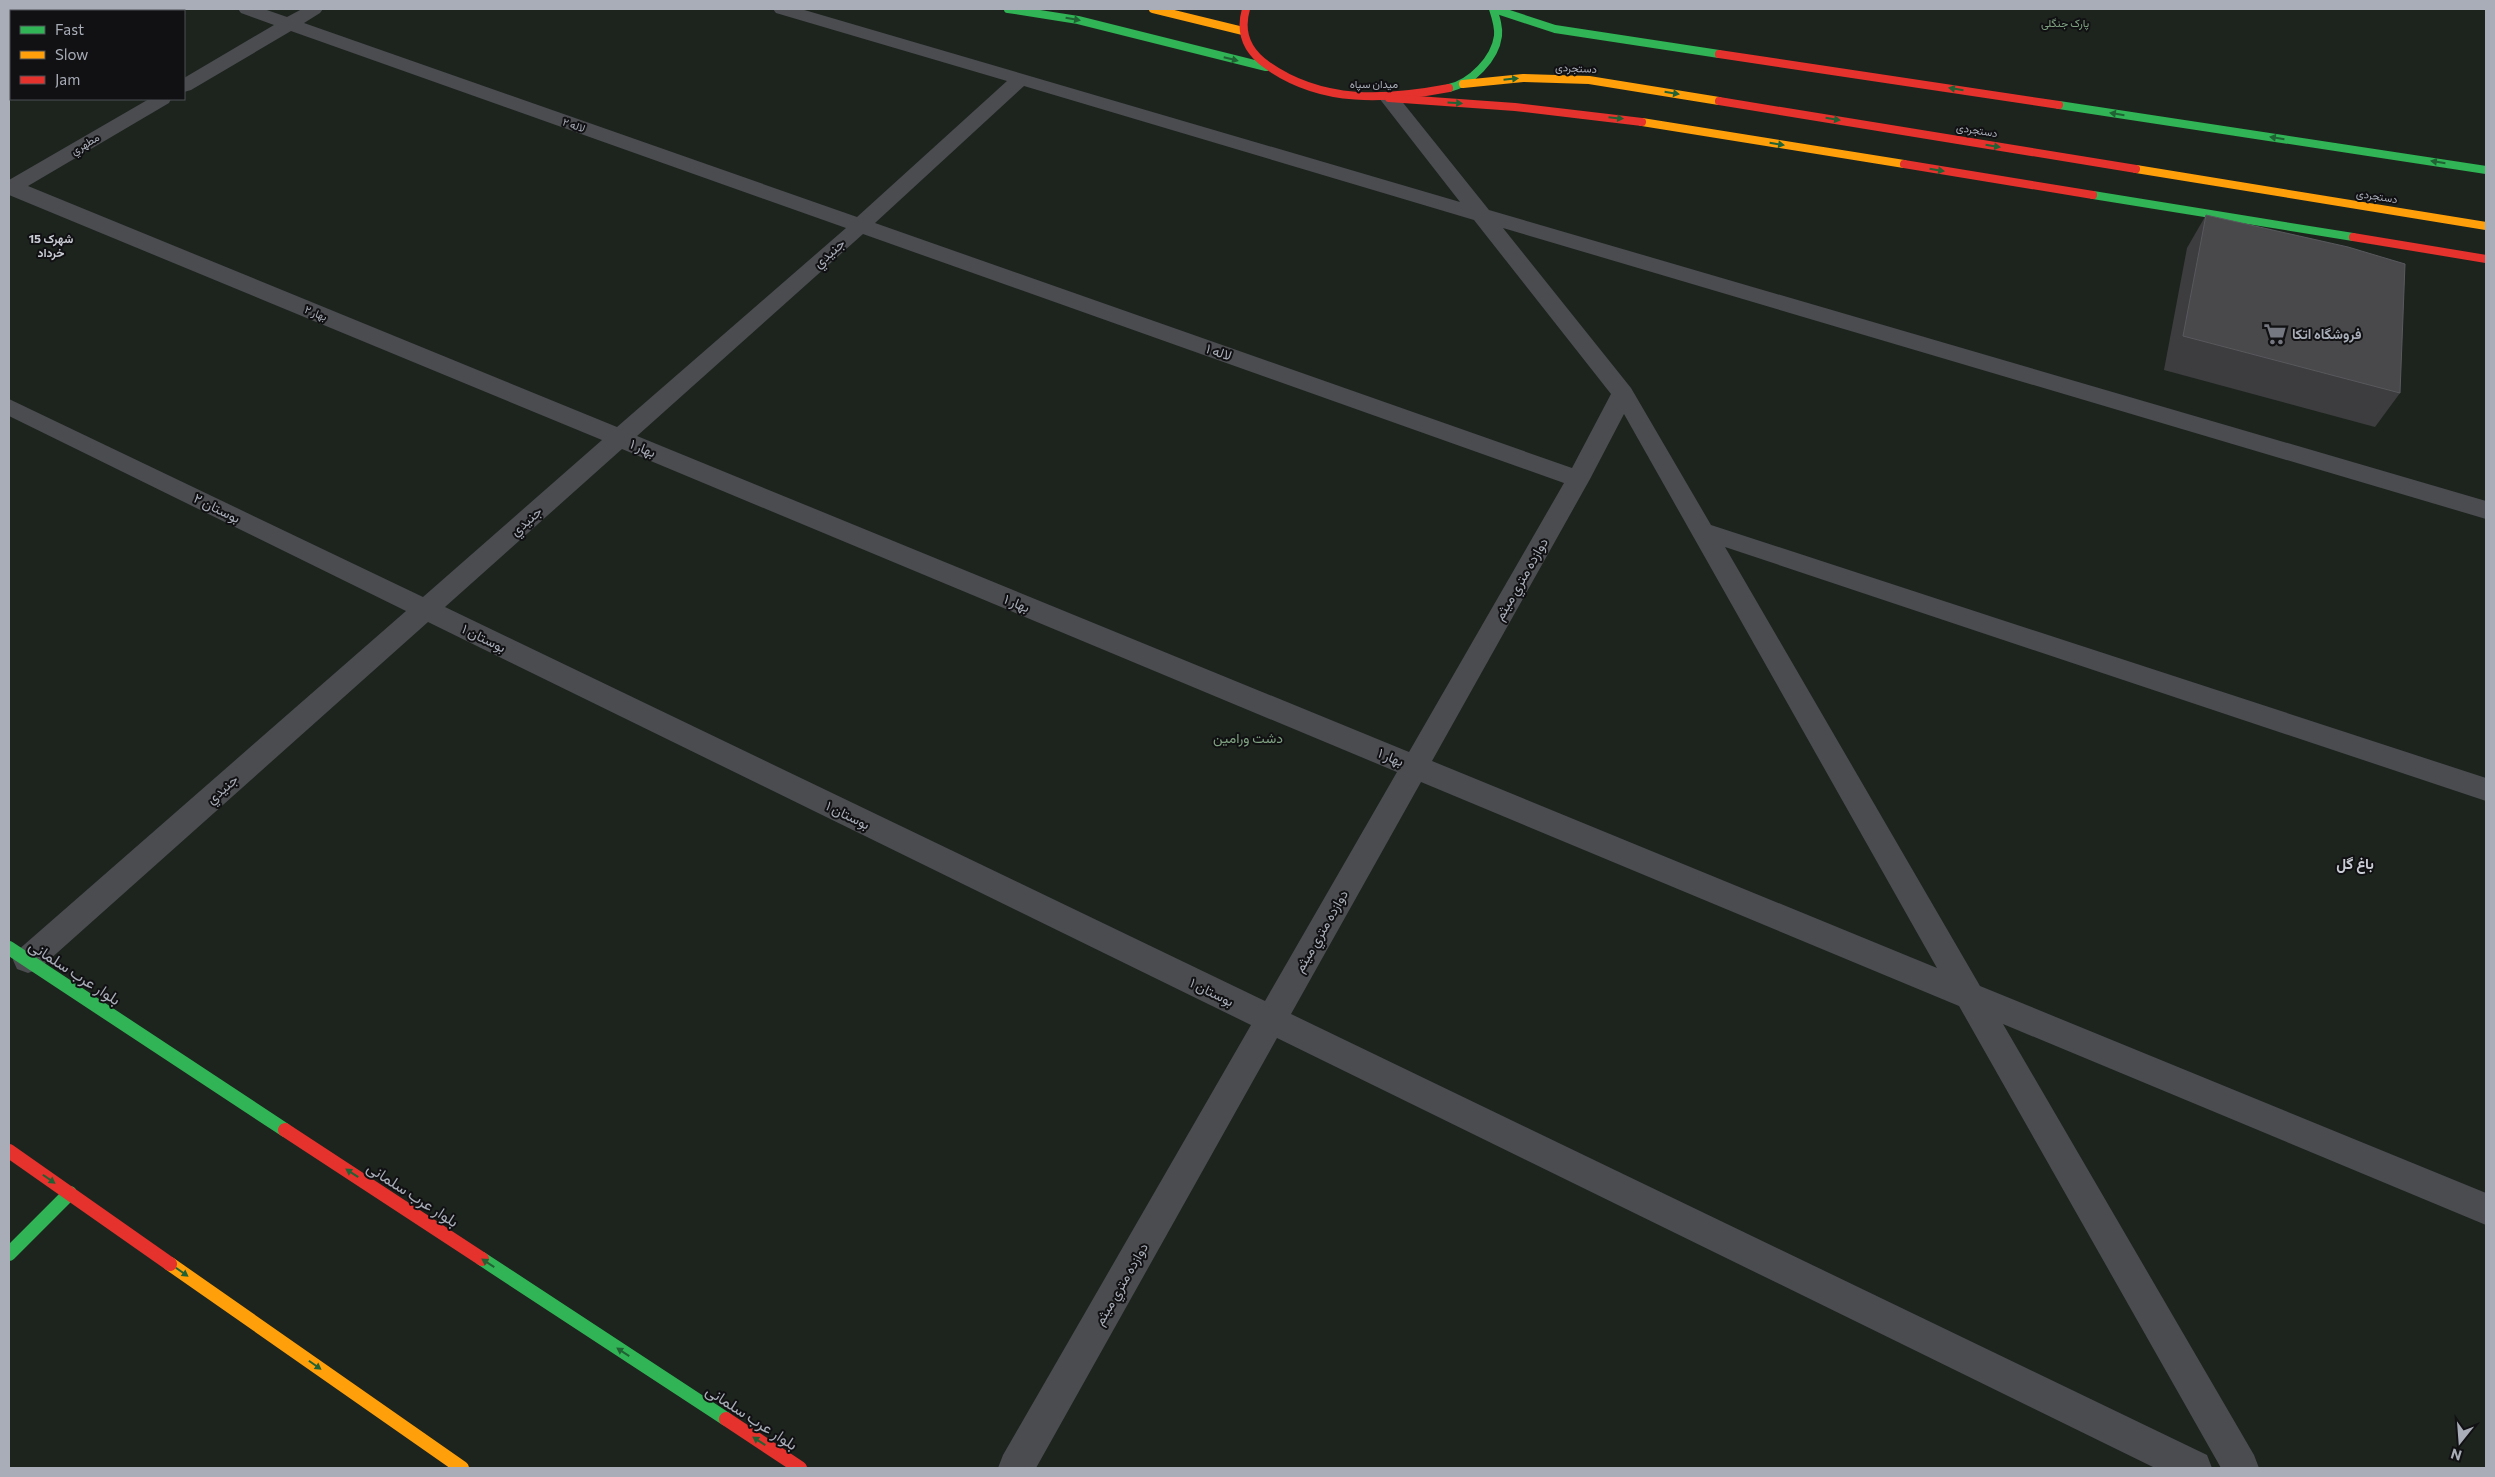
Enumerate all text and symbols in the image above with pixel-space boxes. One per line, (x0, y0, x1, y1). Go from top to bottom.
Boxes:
legend (10, 10, 185, 100)
one-way arrow (1066, 16, 1082, 24)
park label: پارک جنگلی (2041, 16, 2089, 31)
text: Fast (55, 20, 84, 38)
text: Slow (55, 45, 88, 63)
one-way arrow (1224, 55, 1239, 63)
street label: دستجردی (1555, 60, 1597, 76)
text: Jam (55, 70, 80, 88)
one-way arrow (1503, 75, 1519, 83)
street label: میدان سپاه (1350, 77, 1398, 92)
one-way arrow (1948, 85, 1964, 93)
one-way arrow (1665, 90, 1681, 98)
one-way arrow (1447, 99, 1463, 107)
one-way arrow (2108, 109, 2124, 117)
street label: لاله ۲ (561, 115, 587, 134)
one-way arrow (1609, 115, 1625, 123)
one-way arrow (1825, 116, 1841, 124)
street label: دستجردی (1955, 120, 1999, 140)
street label: مطهري (68, 130, 103, 160)
one-way arrow (2269, 134, 2285, 142)
one-way arrow (1769, 140, 1785, 148)
one-way arrow (1985, 142, 2001, 150)
one-way arrow (2430, 158, 2446, 166)
one-way arrow (1930, 166, 1946, 174)
street label: دستجردی (2355, 186, 2399, 206)
district label: شهرک 15 خرداد (29, 231, 74, 261)
street label: جنيدي (809, 234, 851, 274)
street label: بهار ۲ (303, 302, 329, 324)
supermarket icon: فروشگاه اتکا (2262, 321, 2288, 347)
place label: فروشگاه اتکا (2292, 325, 2361, 343)
street label: لاله ۱ (1204, 339, 1234, 364)
street label: بهار ۱ (627, 435, 659, 461)
street label: بوستان ۲ (191, 489, 243, 527)
street label: جنيدي (506, 502, 548, 542)
street label: دوازده متري میثم (1490, 534, 1555, 625)
street label: بهار ۱ (1001, 590, 1033, 616)
street label: بوستان ۱ (459, 620, 509, 656)
park label: دشت ورامین (1213, 729, 1283, 747)
street label: بهار ۱ (1375, 744, 1407, 770)
street label: جنيدي (202, 770, 244, 810)
street label: بوستان ۱ (823, 797, 873, 833)
district label: باغ گل (2336, 854, 2374, 874)
street label: دوازده متري میثم (1290, 886, 1355, 977)
street label: بلوار عرب سلمانی (25, 935, 125, 1010)
street label: بوستان ۱ (1187, 974, 1237, 1010)
street label: بلوار عرب سلمانی (363, 1157, 463, 1232)
one-way arrow (345, 1169, 359, 1178)
one-way arrow (42, 1174, 56, 1184)
street label: دوازده متري میثم (1090, 1239, 1155, 1330)
one-way arrow (481, 1258, 494, 1268)
one-way arrow (175, 1267, 189, 1277)
one-way arrow (617, 1347, 630, 1357)
one-way arrow (308, 1360, 322, 1370)
street label: بلوار عرب سلمانی (702, 1380, 802, 1455)
north arrow (2435, 1417, 2485, 1467)
one-way arrow (752, 1437, 766, 1446)
text: N (2449, 1445, 2464, 1465)

